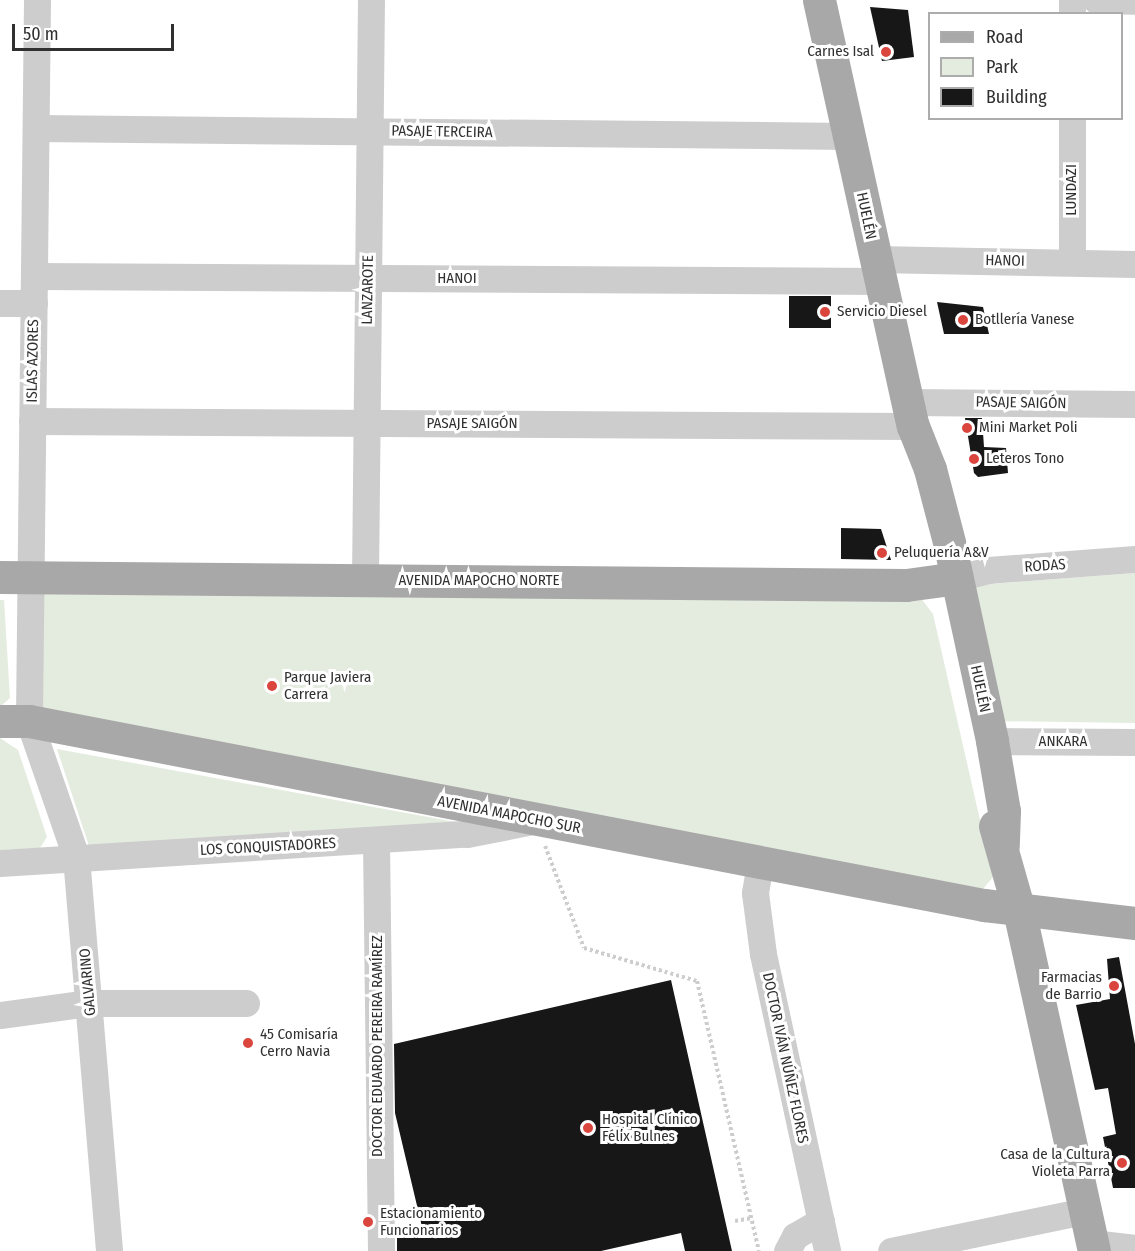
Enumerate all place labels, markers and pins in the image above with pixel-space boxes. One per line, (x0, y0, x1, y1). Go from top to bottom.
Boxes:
place label: Carnes Isal (807, 43, 874, 61)
marker: Carnes Isal (879, 45, 893, 59)
place label: Servicio Diesel (837, 303, 927, 321)
marker: Servicio Diesel (818, 305, 832, 319)
place label: Botllería Vanese (975, 311, 1075, 329)
marker: Botllería Vanese (956, 313, 970, 327)
place label: Mini Market Poli (979, 419, 1078, 437)
marker: Mini Market Poli (960, 421, 974, 435)
place label: Leteros Tono (986, 450, 1064, 468)
marker: Leteros Tono (967, 452, 981, 466)
place label: Peluquería A&V (894, 544, 989, 562)
marker: Peluquería A&V (875, 546, 889, 560)
place label: Parque Javiera Carrera (284, 668, 371, 703)
marker: Parque Javiera Carrera (265, 679, 279, 693)
place label: Farmacias de Barrio (1041, 968, 1102, 1003)
marker: Farmacias de Barrio (1107, 979, 1121, 993)
place label: 45 Comisaría Cerro Navia (260, 1025, 338, 1060)
marker: 45 Comisaría Cerro Navia (241, 1036, 255, 1050)
place label: Hospital Clínico Félix Bulnes (602, 1110, 698, 1145)
marker: Hospital Clínico Félix Bulnes (579, 1119, 597, 1137)
place label: Casa de la Cultura Violeta Parra (1000, 1145, 1110, 1180)
marker: Casa de la Cultura Violeta Parra (1115, 1156, 1129, 1170)
place label: Estacionamiento Funcionarios (380, 1204, 482, 1239)
marker: Estacionamiento Funcionarios (361, 1215, 375, 1229)

